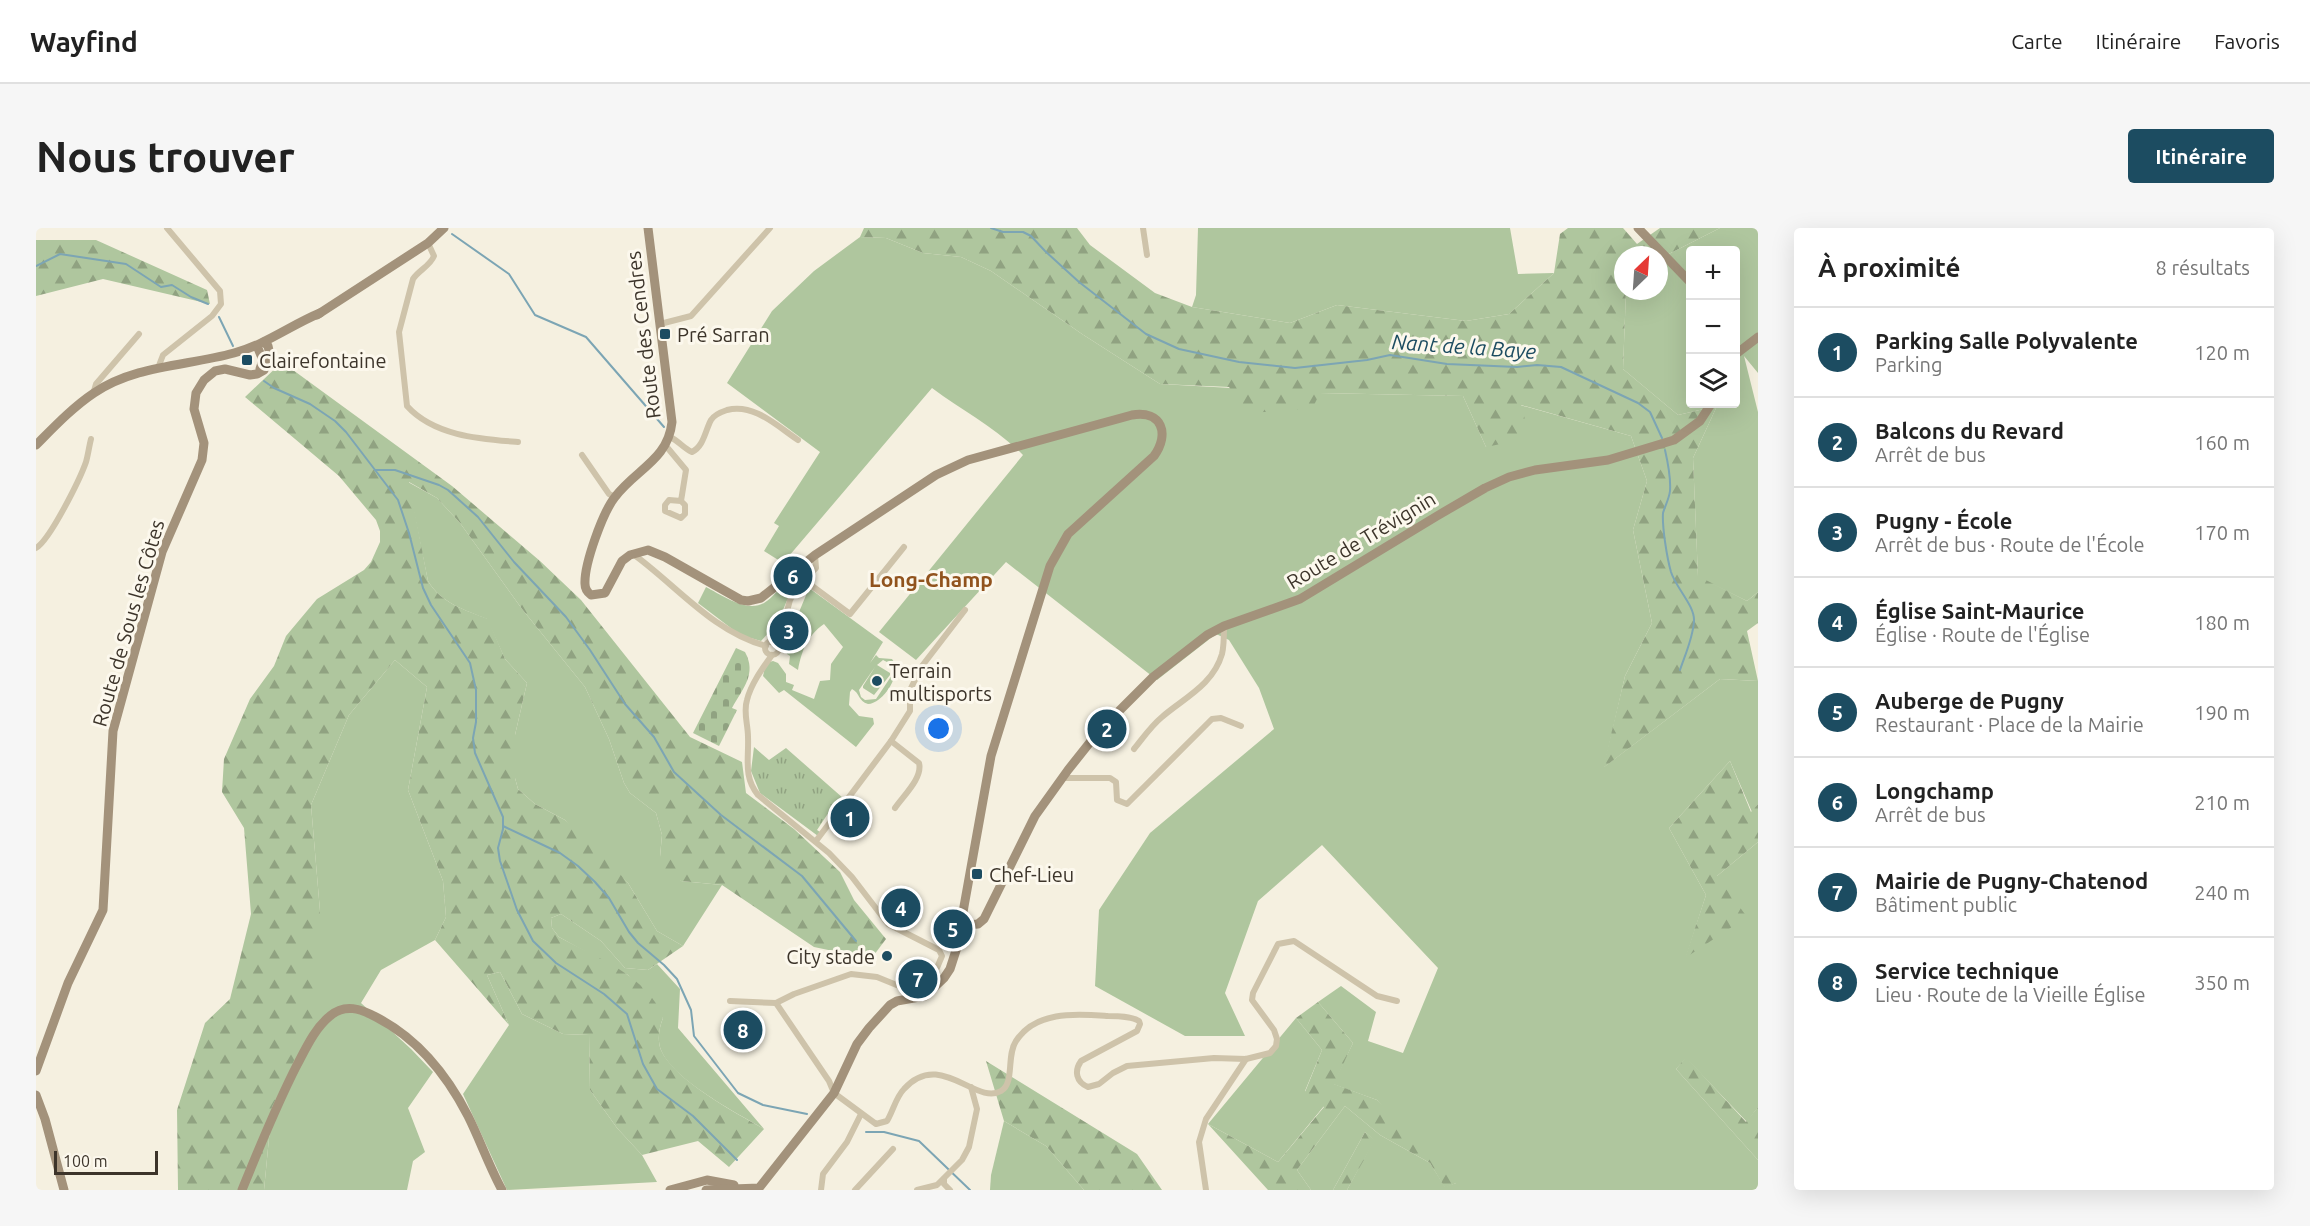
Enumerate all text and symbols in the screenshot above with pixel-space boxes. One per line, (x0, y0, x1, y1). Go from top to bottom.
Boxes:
text: Wayfind (30, 26, 138, 57)
text: Carte (2011, 29, 2063, 53)
text: Itinéraire (2096, 29, 2181, 53)
text: Favoris (2214, 29, 2280, 53)
button: Itinéraire (2128, 129, 2274, 183)
text: Nous trouver (36, 133, 295, 180)
north arrow (1614, 246, 1668, 300)
map controls (1686, 246, 1740, 408)
button: + (1686, 246, 1740, 300)
street label: Route des Cendres (621, 250, 665, 420)
text: À proximité (1818, 253, 1960, 282)
text: 8 résultats (2156, 256, 2250, 279)
button: − (1686, 300, 1740, 354)
place label: Pré Sarran (677, 323, 770, 346)
marker: Pré Sarran (658, 327, 672, 341)
text: Parking Salle Polyvalente (1875, 328, 2138, 353)
water label: Nant de la Baye (1391, 329, 1537, 363)
text: 1 (1832, 341, 1843, 364)
text: 120 m (2194, 341, 2250, 364)
place label: Clairefontaine (259, 349, 386, 372)
marker: Clairefontaine (240, 353, 254, 367)
text: Parking (1875, 353, 1943, 376)
button: layers (1686, 354, 1740, 408)
text: Balcons du Revard (1875, 418, 2064, 443)
text: 2 (1832, 431, 1843, 454)
text: 160 m (2194, 431, 2250, 454)
text: Arrêt de bus (1875, 443, 1986, 466)
street label: Route de Trévignin (1283, 487, 1439, 593)
text: Pugny - École (1875, 508, 2012, 533)
street label: Route de Sous les Côtes (87, 517, 169, 729)
text: 3 (1832, 521, 1843, 544)
text: 170 m (2194, 521, 2250, 544)
text: Arrêt de bus · Route de l'École (1875, 533, 2145, 556)
pin: 6 (774, 554, 813, 598)
district label: Long-Champ (869, 567, 993, 591)
text: Église Saint-Maurice (1875, 598, 2084, 623)
pin: 3 (770, 608, 808, 654)
text: 4 (1832, 611, 1843, 634)
text: 180 m (2194, 611, 2250, 634)
text: Église · Route de l'Église (1875, 623, 2090, 646)
place label: Terrain multisports (889, 659, 992, 705)
marker: Terrain multisports (870, 674, 884, 688)
text: Auberge de Pugny (1875, 688, 2064, 713)
text: 5 (1832, 701, 1843, 724)
text: 190 m (2194, 701, 2250, 724)
pin: 2 (1088, 706, 1126, 752)
text: Restaurant · Place de la Mairie (1875, 713, 2144, 736)
your location (924, 714, 953, 743)
text: Longchamp (1875, 778, 1994, 803)
text: 6 (1832, 791, 1843, 814)
text: 210 m (2194, 791, 2250, 814)
pin: 1 (830, 796, 870, 840)
text: Arrêt de bus (1875, 803, 1986, 826)
place label: Chef-Lieu (989, 863, 1074, 886)
marker: Chef-Lieu (970, 867, 984, 881)
text: Mairie de Pugny-Chatenod (1875, 868, 2148, 893)
text: 7 (1832, 881, 1843, 904)
text: 240 m (2194, 881, 2250, 904)
pin: 4 (882, 886, 920, 930)
text: Bâtiment public (1875, 893, 2017, 916)
pin: 5 (934, 906, 972, 952)
place label: City stade (786, 945, 875, 968)
marker: City stade (880, 949, 894, 963)
pin: 7 (898, 956, 938, 1002)
text: Service technique (1875, 958, 2059, 983)
text: 8 (1832, 971, 1843, 994)
text: 350 m (2194, 971, 2250, 994)
text: Lieu · Route de la Vieille Église (1875, 983, 2146, 1006)
pin: 8 (724, 1008, 762, 1052)
scale bar (54, 1148, 158, 1176)
text: 100 m (63, 1152, 108, 1170)

